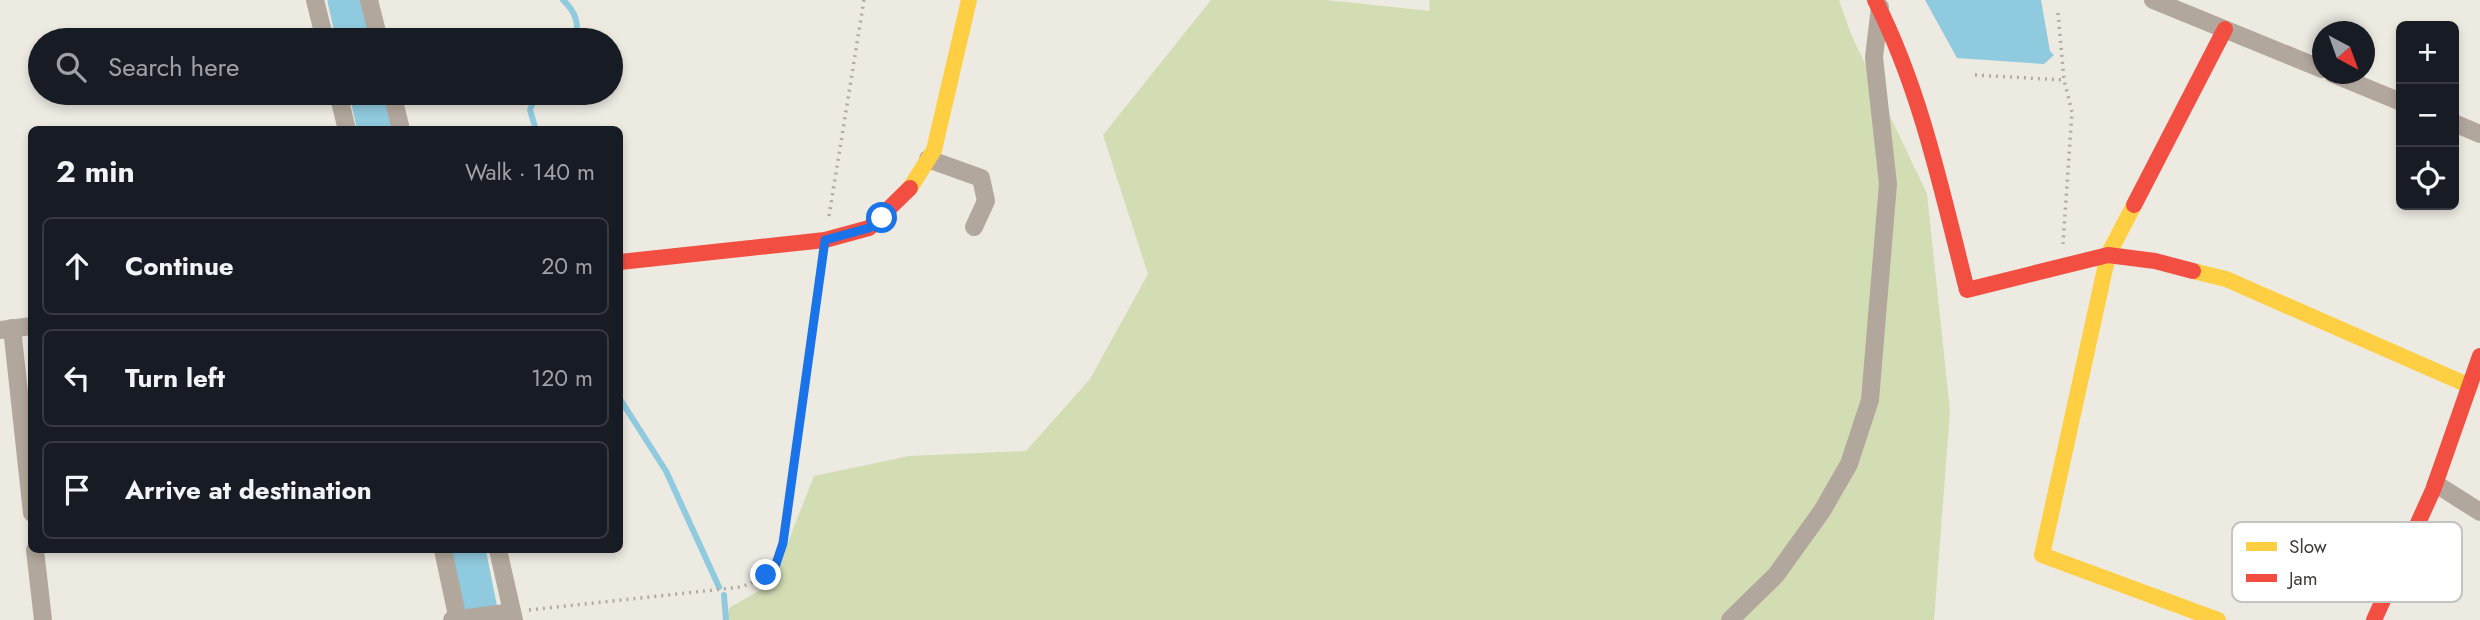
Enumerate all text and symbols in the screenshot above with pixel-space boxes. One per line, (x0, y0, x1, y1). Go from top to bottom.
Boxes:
north arrow (2312, 21, 2375, 84)
map controls (2396, 21, 2459, 210)
button: + (2396, 21, 2459, 84)
search box (28, 28, 623, 105)
icon: search (52, 48, 90, 86)
text: Search here (108, 48, 240, 86)
button: − (2396, 84, 2459, 147)
button: locate (2396, 147, 2459, 210)
text: 2 min (56, 150, 135, 193)
text: Walk · 140 m (465, 155, 595, 189)
route start (866, 202, 897, 233)
icon: ahead (58, 247, 96, 285)
text: Continue (125, 247, 234, 285)
text: 20 m (541, 249, 593, 283)
icon: left (58, 359, 96, 397)
text: Turn left (125, 359, 225, 397)
text: 120 m (531, 361, 593, 395)
icon: arrive (58, 471, 96, 509)
text: Arrive at destination (125, 471, 372, 509)
legend (2232, 522, 2462, 602)
text: Slow (2289, 533, 2327, 560)
route end (750, 559, 781, 590)
text: Jam (2286, 565, 2318, 592)

